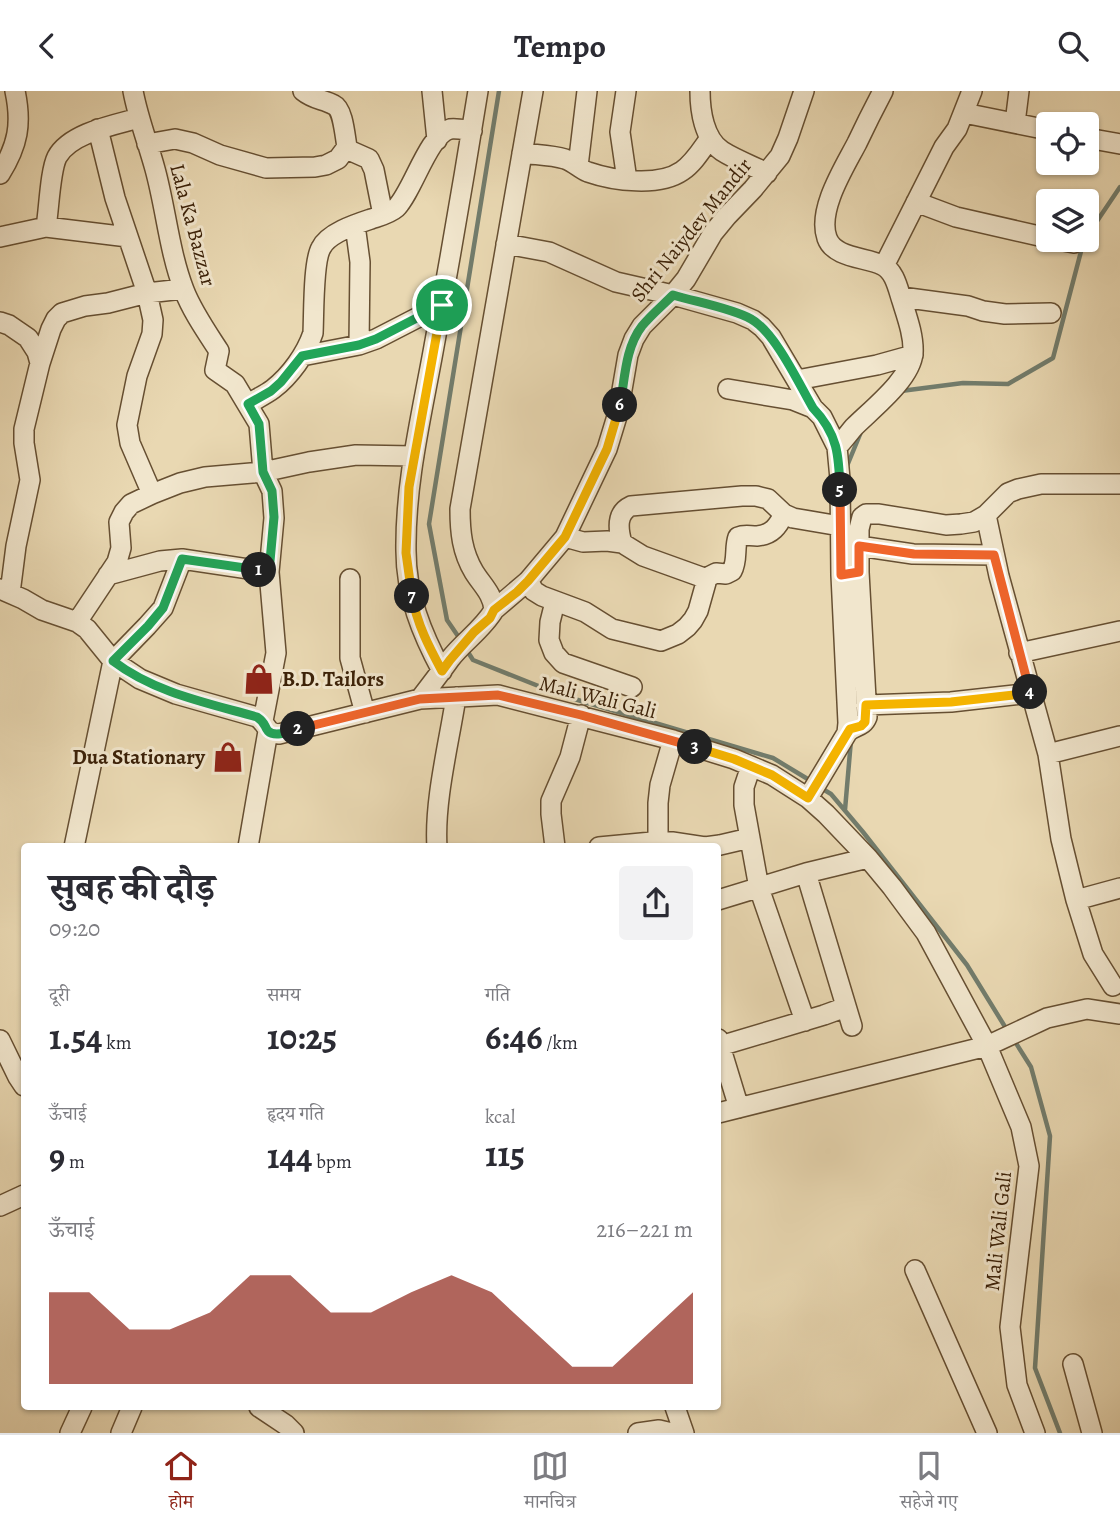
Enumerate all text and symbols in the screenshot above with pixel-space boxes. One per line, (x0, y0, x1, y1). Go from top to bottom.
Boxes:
text: Tempo (514, 24, 606, 68)
icon: back (28, 27, 66, 65)
icon: search (1054, 27, 1092, 65)
map controls (1036, 112, 1099, 252)
button: locate (1036, 112, 1099, 175)
street label: Shri Naiydev Mandir (624, 152, 758, 308)
street label: Lala Ka Bazzar (163, 161, 223, 289)
button: layers (1036, 189, 1099, 252)
pin (412, 275, 472, 335)
icon: arrive (423, 286, 461, 324)
pin: 6 (602, 387, 638, 423)
text: 6 (615, 391, 624, 417)
pin: 5 (822, 473, 858, 507)
text: 5 (835, 476, 844, 502)
pin: 1 (242, 553, 276, 587)
text: 1 (255, 556, 262, 582)
pin: 7 (394, 579, 430, 613)
text: 7 (407, 582, 416, 608)
shop icon: B.D. Tailors (242, 662, 276, 696)
place label: B.D. Tailors (282, 665, 384, 693)
street label: Mali Wali Gali (536, 669, 660, 725)
pin: 4 (1012, 675, 1048, 709)
text: 4 (1025, 678, 1034, 704)
pin: 2 (280, 711, 316, 747)
text: 2 (293, 715, 302, 741)
pin: 3 (678, 729, 712, 765)
text: 3 (690, 733, 699, 759)
shop icon: Dua Stationary (211, 740, 245, 774)
place label: Dua Stationary (72, 743, 206, 771)
text: सुबह की दौड़ (49, 861, 215, 913)
button: share (619, 866, 693, 940)
text: 09:20 (49, 913, 100, 944)
text: दूरी (49, 982, 70, 1008)
text: समय (267, 982, 300, 1008)
text: गति (485, 982, 510, 1008)
text: 1.54 (49, 1013, 103, 1061)
text: 10:25 (267, 1013, 337, 1061)
text: 6:46 (485, 1013, 542, 1061)
text: km (103, 1030, 132, 1056)
text: /km (542, 1030, 578, 1056)
text: ऊँचाई (49, 1101, 86, 1127)
text: हृदय गति (267, 1101, 324, 1127)
text: kcal (485, 1104, 515, 1130)
text: 115 (485, 1130, 525, 1178)
text: 9 (49, 1132, 65, 1180)
text: 144 (267, 1132, 312, 1180)
text: m (65, 1149, 85, 1175)
text: bpm (312, 1149, 352, 1175)
street label: Mali Wali Gali (978, 1170, 1018, 1292)
text: ऊँचाई (49, 1214, 94, 1245)
text: 216–221 m (596, 1214, 693, 1245)
tab: होम (162, 1447, 200, 1520)
tab: मानचित्र (524, 1447, 576, 1520)
tab: सहेजे गए (900, 1447, 958, 1520)

